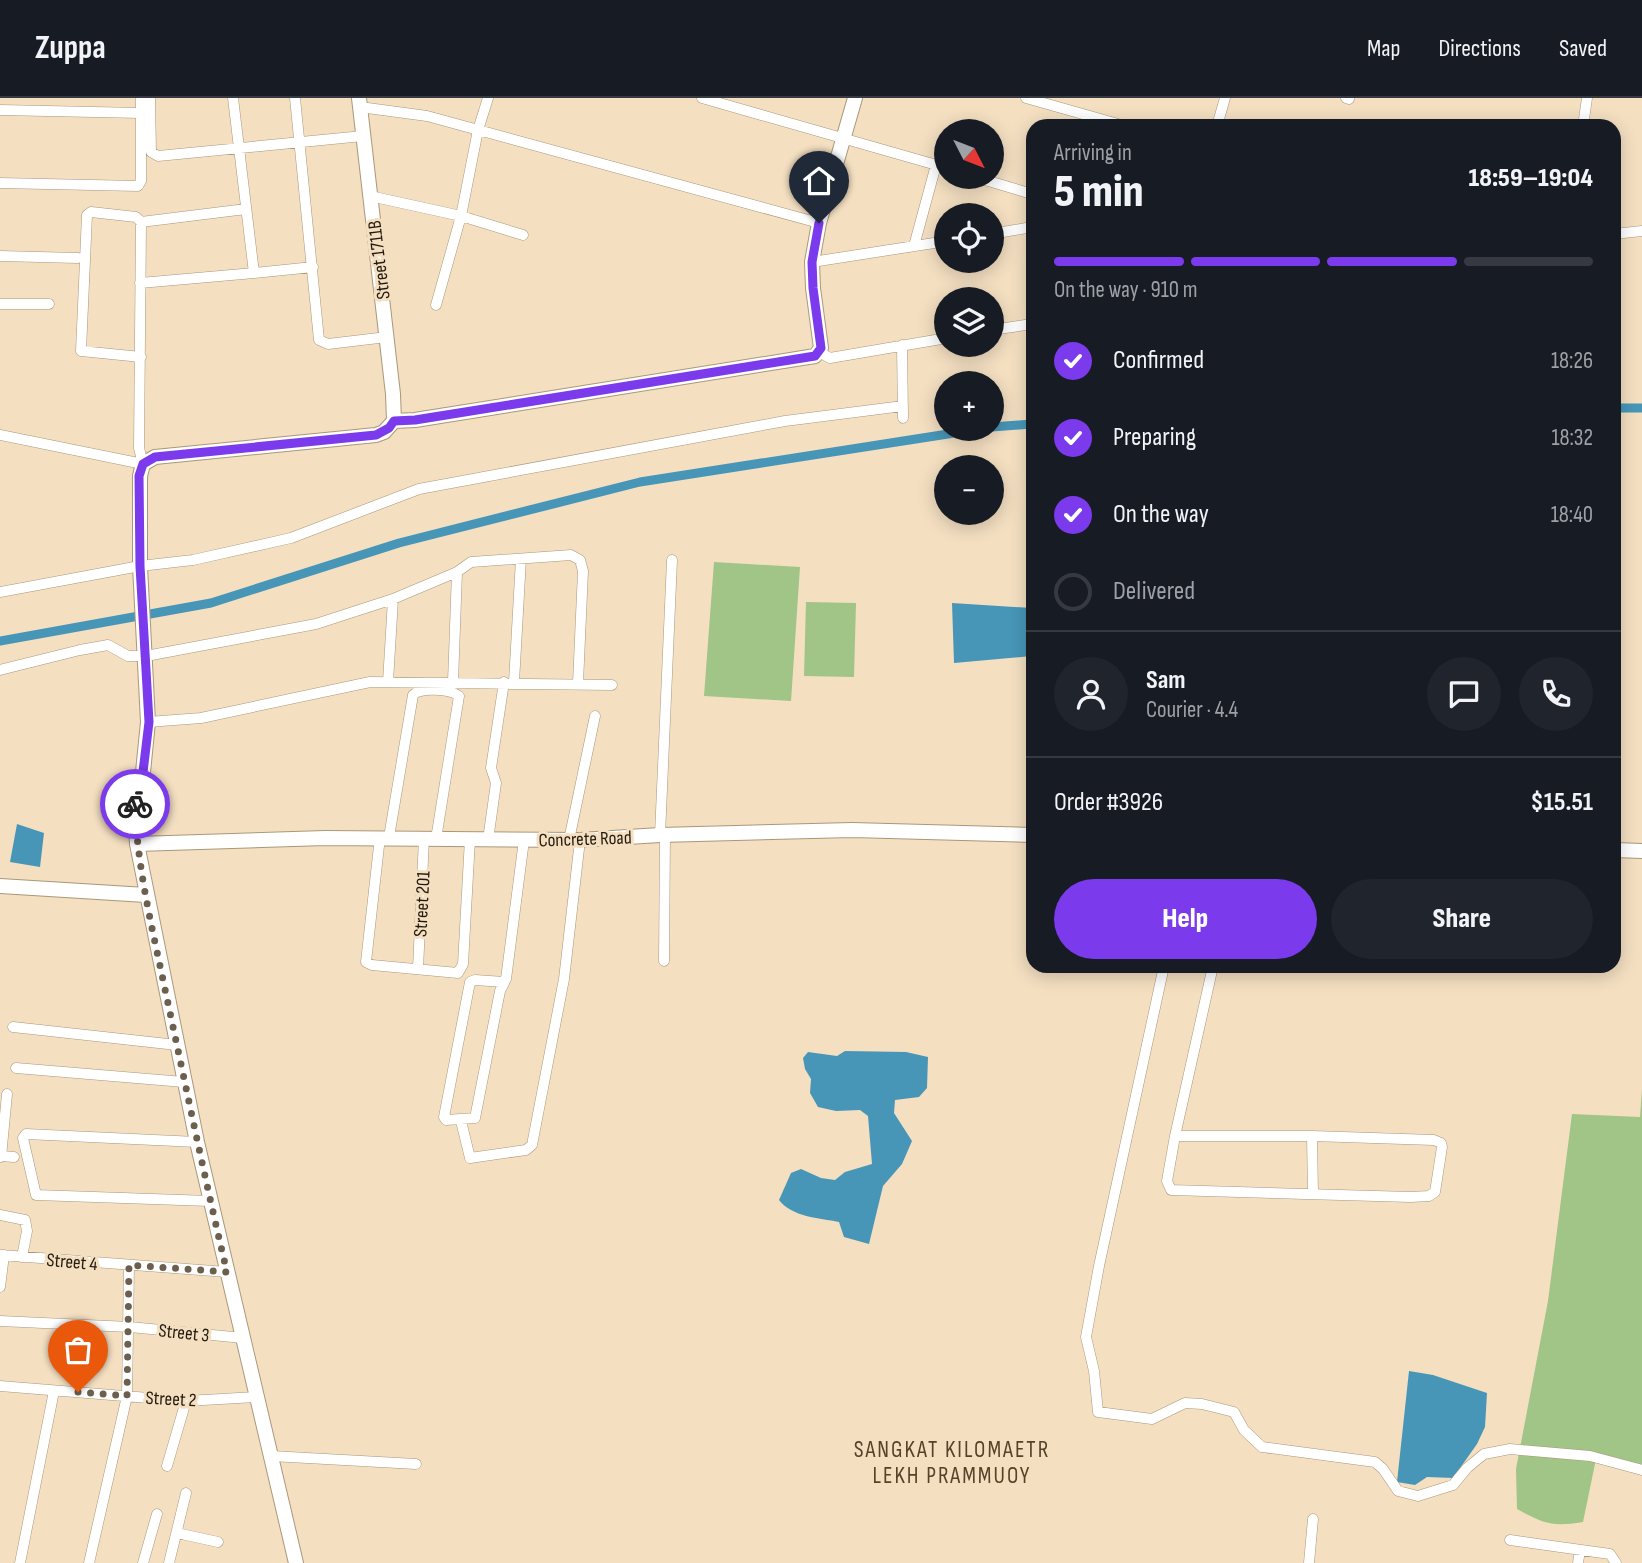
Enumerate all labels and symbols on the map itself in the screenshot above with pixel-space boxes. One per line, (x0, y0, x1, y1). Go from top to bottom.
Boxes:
north arrow (934, 119, 1004, 189)
pin (789, 151, 849, 223)
street label: Street 1711B (363, 219, 396, 301)
courier (100, 769, 170, 839)
street label: Concrete Road (538, 826, 632, 853)
street label: Street 201 (409, 870, 436, 938)
street label: Street 4 (45, 1249, 98, 1276)
street label: Street 3 (157, 1319, 210, 1348)
pin (48, 1320, 108, 1392)
street label: Street 2 (145, 1387, 197, 1412)
district label: SANGKAT KILOMAETR LEKH PRAMMUOY (854, 1436, 1050, 1490)

